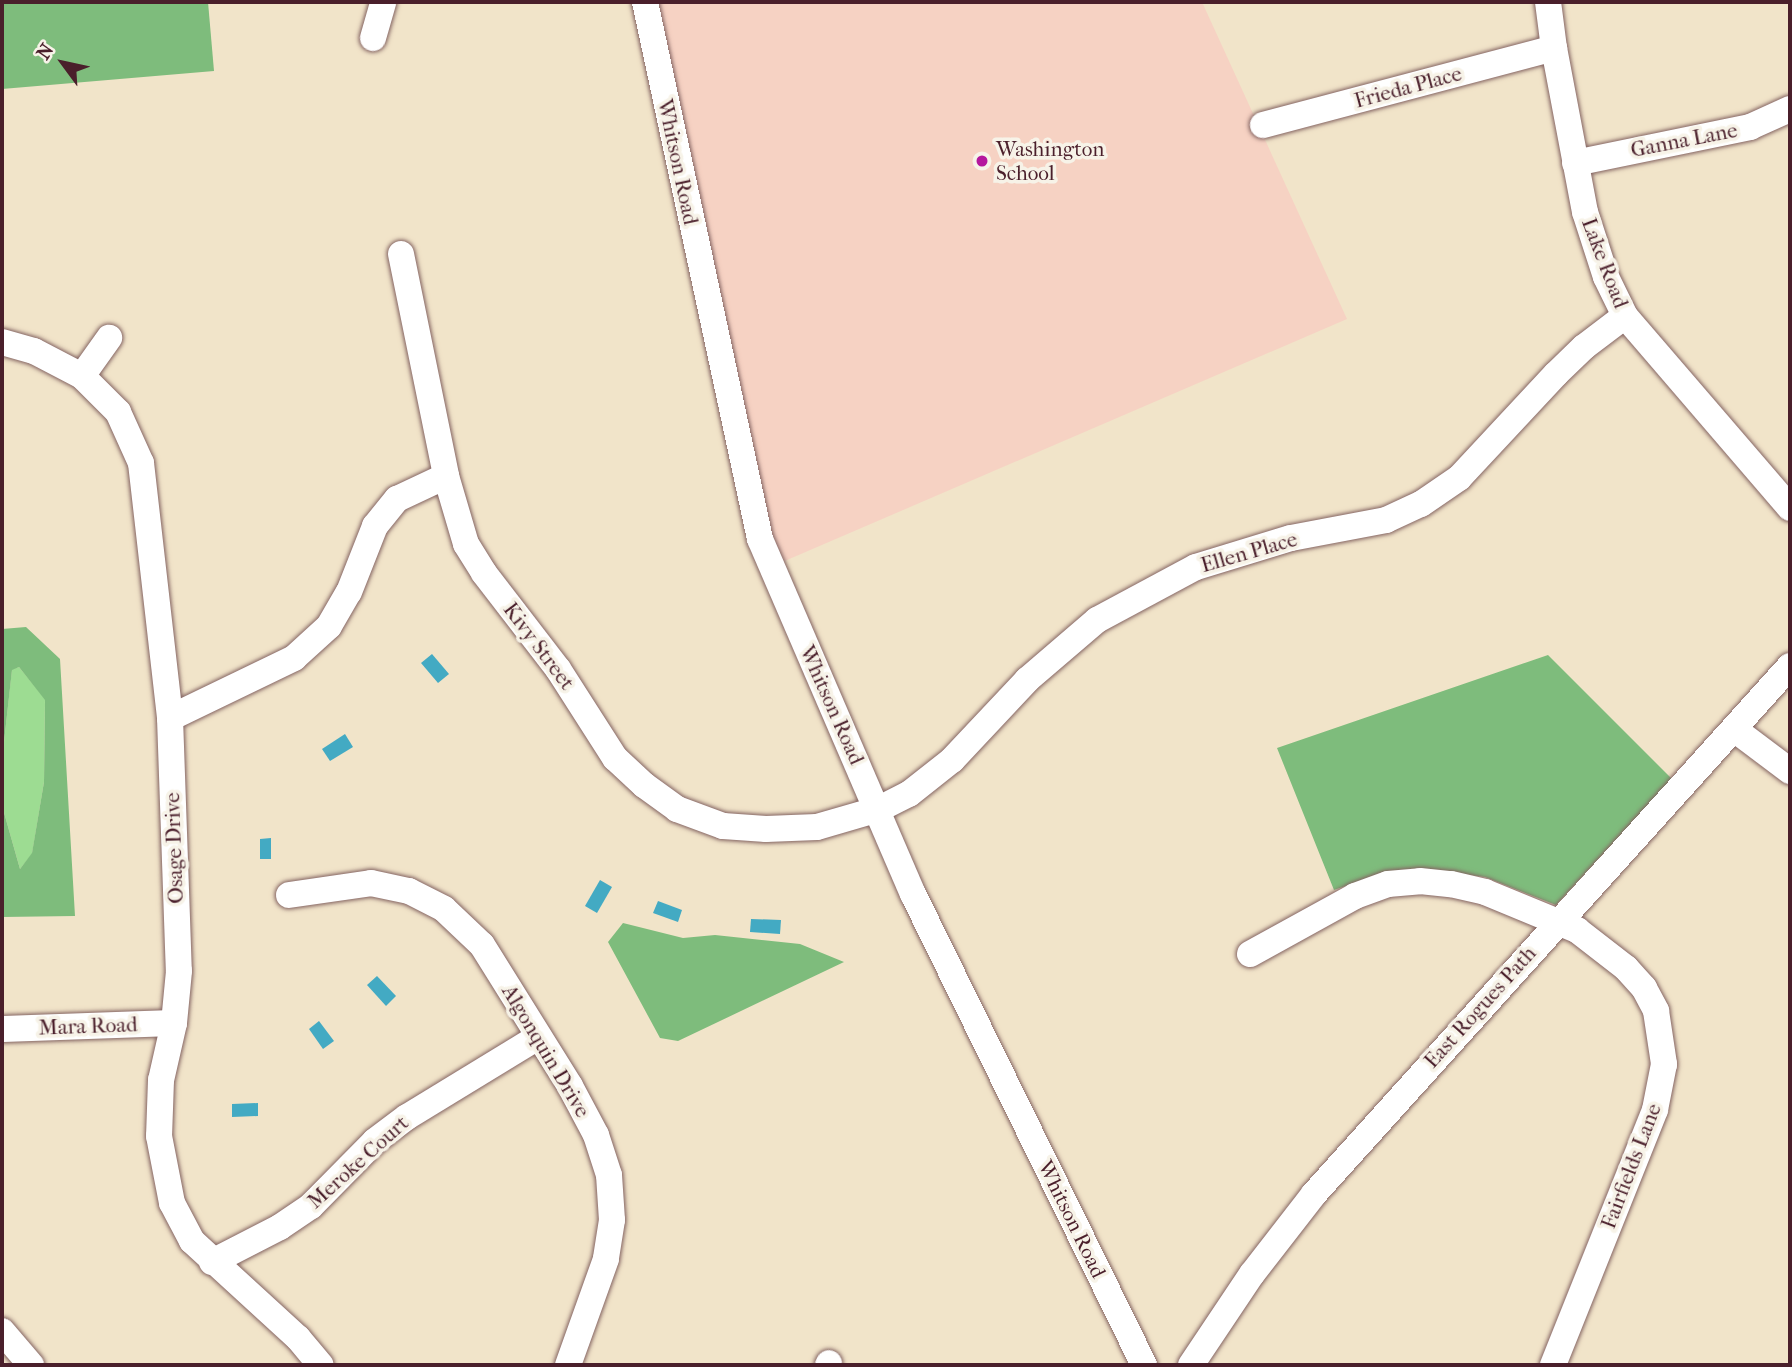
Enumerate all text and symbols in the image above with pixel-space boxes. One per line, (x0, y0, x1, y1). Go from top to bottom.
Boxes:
north arrow (28, 28, 98, 98)
text: N (32, 40, 59, 64)
street label: Frieda Place (1352, 61, 1464, 113)
street label: Whitson Road (652, 97, 704, 227)
street label: Ganna Lane (1629, 117, 1739, 163)
place label: Washington School (996, 136, 1104, 186)
marker: Washington School (974, 153, 990, 169)
street label: Lake Road (1576, 214, 1634, 312)
street label: Ellen Place (1198, 526, 1300, 578)
street label: Kivy Street (498, 597, 580, 695)
street label: Whitson Road (795, 642, 869, 768)
street label: Osage Drive (159, 792, 189, 904)
street label: East Rogues Path (1419, 941, 1541, 1073)
street label: Algonquin Drive (497, 980, 595, 1122)
street label: Mara Road (38, 1012, 138, 1040)
street label: Fairfields Lane (1596, 1100, 1666, 1232)
street label: Meroke Court (302, 1110, 414, 1214)
street label: Whitson Road (1033, 1156, 1111, 1282)

